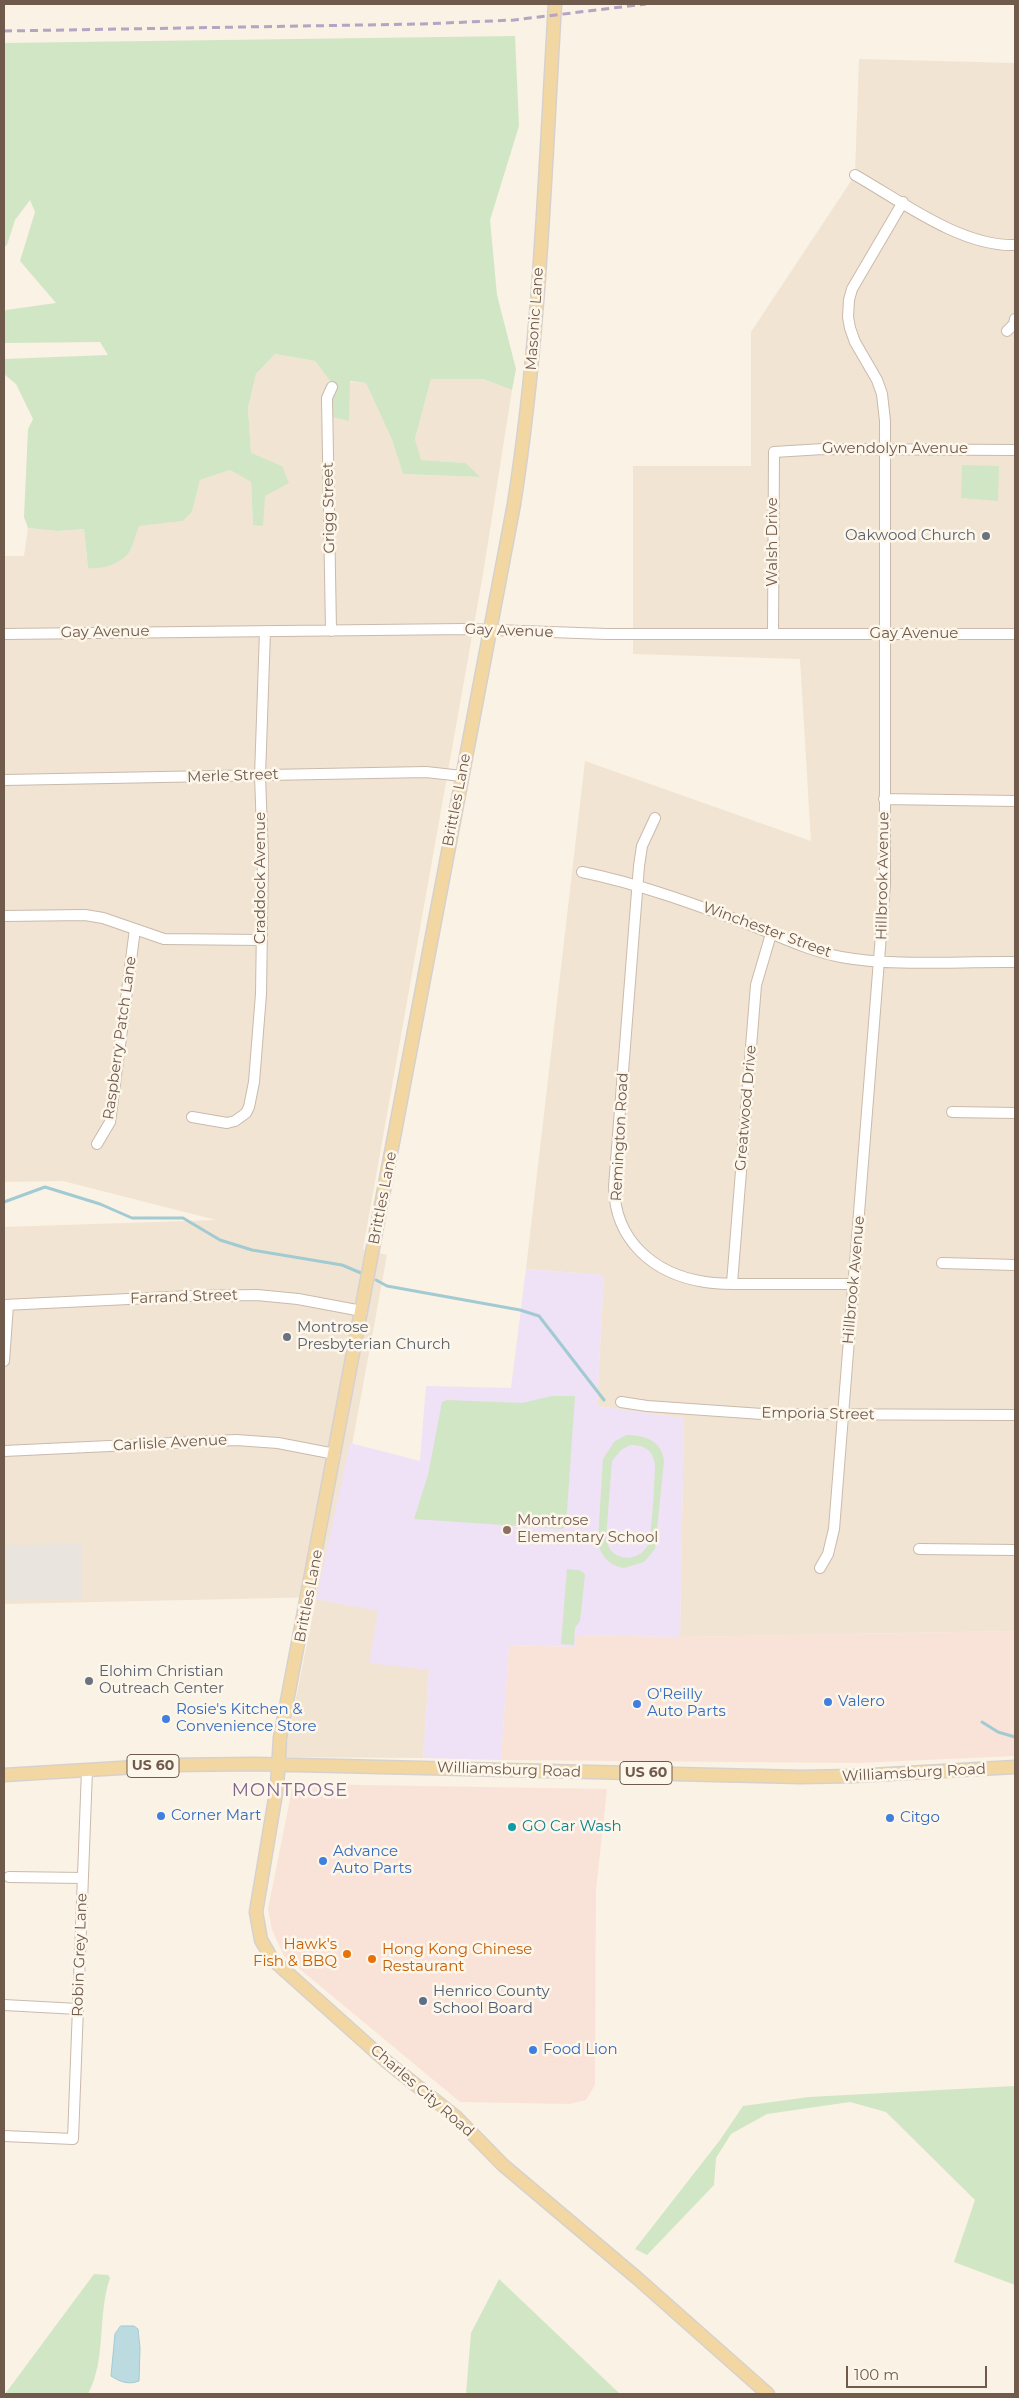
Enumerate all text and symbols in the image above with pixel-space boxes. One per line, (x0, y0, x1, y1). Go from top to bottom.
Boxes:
street label: Masonic Lane (522, 267, 548, 371)
street label: Gwendolyn Avenue (822, 440, 968, 458)
street label: Grigg Street (319, 462, 339, 554)
street label: Walsh Drive (764, 497, 782, 587)
place label: Oakwood Church (845, 527, 976, 545)
marker: Oakwood Church (980, 530, 992, 542)
street label: Gay Avenue (464, 620, 554, 642)
street label: Gay Avenue (60, 622, 150, 642)
street label: Gay Avenue (870, 625, 958, 643)
street label: Brittles Lane (439, 752, 475, 848)
street label: Merle Street (187, 765, 279, 787)
street label: Craddock Avenue (252, 812, 270, 944)
street label: Hillbrook Avenue (873, 812, 893, 940)
street label: Winchester Street (700, 898, 834, 962)
street label: Raspberry Patch Lane (100, 955, 140, 1121)
street label: Greatwood Drive (732, 1044, 760, 1172)
street label: Remington Road (608, 1072, 632, 1202)
street label: Brittles Lane (365, 1150, 401, 1246)
street label: Hillbrook Avenue (839, 1215, 869, 1345)
street label: Farrand Street (130, 1286, 238, 1308)
place label: Montrose Presbyterian Church (297, 1319, 451, 1354)
marker: Montrose Presbyterian Church (281, 1331, 293, 1343)
street label: Emporia Street (761, 1404, 875, 1424)
street label: Carlisle Avenue (112, 1431, 228, 1455)
place label: Montrose Elementary School (517, 1512, 658, 1547)
marker: Montrose Elementary School (501, 1524, 513, 1536)
street label: Brittles Lane (291, 1548, 327, 1644)
place label: Elohim Christian Outreach Center (99, 1663, 224, 1698)
marker: Elohim Christian Outreach Center (83, 1675, 95, 1687)
place label: O'Reilly Auto Parts (647, 1686, 726, 1721)
place label: Valero (838, 1693, 885, 1711)
marker: Valero (822, 1696, 834, 1708)
marker: O'Reilly Auto Parts (631, 1698, 643, 1710)
place label: Rosie's Kitchen & Convenience Store (176, 1701, 317, 1736)
marker: Rosie's Kitchen & Convenience Store (160, 1713, 172, 1725)
road number: US 60 (127, 1754, 179, 1778)
street label: Williamsburg Road (437, 1758, 581, 1782)
street label: Williamsburg Road (842, 1760, 986, 1786)
road number: US 60 (620, 1762, 672, 1785)
district label: MONTROSE (231, 1780, 349, 1802)
place label: Corner Mart (171, 1807, 261, 1825)
place label: Citgo (900, 1809, 940, 1827)
marker: Corner Mart (155, 1810, 167, 1822)
marker: Citgo (884, 1812, 896, 1824)
place label: GO Car Wash (522, 1818, 622, 1836)
marker: GO Car Wash (506, 1821, 518, 1833)
place label: Advance Auto Parts (333, 1843, 412, 1878)
marker: Advance Auto Parts (317, 1855, 329, 1867)
street label: Robin Grey Lane (69, 1893, 91, 2017)
place label: Hawk's Fish & BBQ (253, 1936, 337, 1971)
place label: Hong Kong Chinese Restaurant (382, 1941, 532, 1976)
marker: Hawk's Fish & BBQ (341, 1948, 353, 1960)
marker: Hong Kong Chinese Restaurant (366, 1953, 378, 1965)
place label: Henrico County School Board (433, 1983, 550, 2018)
marker: Henrico County School Board (417, 1995, 429, 2007)
street label: Charles City Road (367, 2041, 477, 2141)
place label: Food Lion (543, 2041, 618, 2059)
marker: Food Lion (527, 2044, 539, 2056)
scale bar (849, 2356, 990, 2388)
text: 100 m (854, 2365, 899, 2384)

